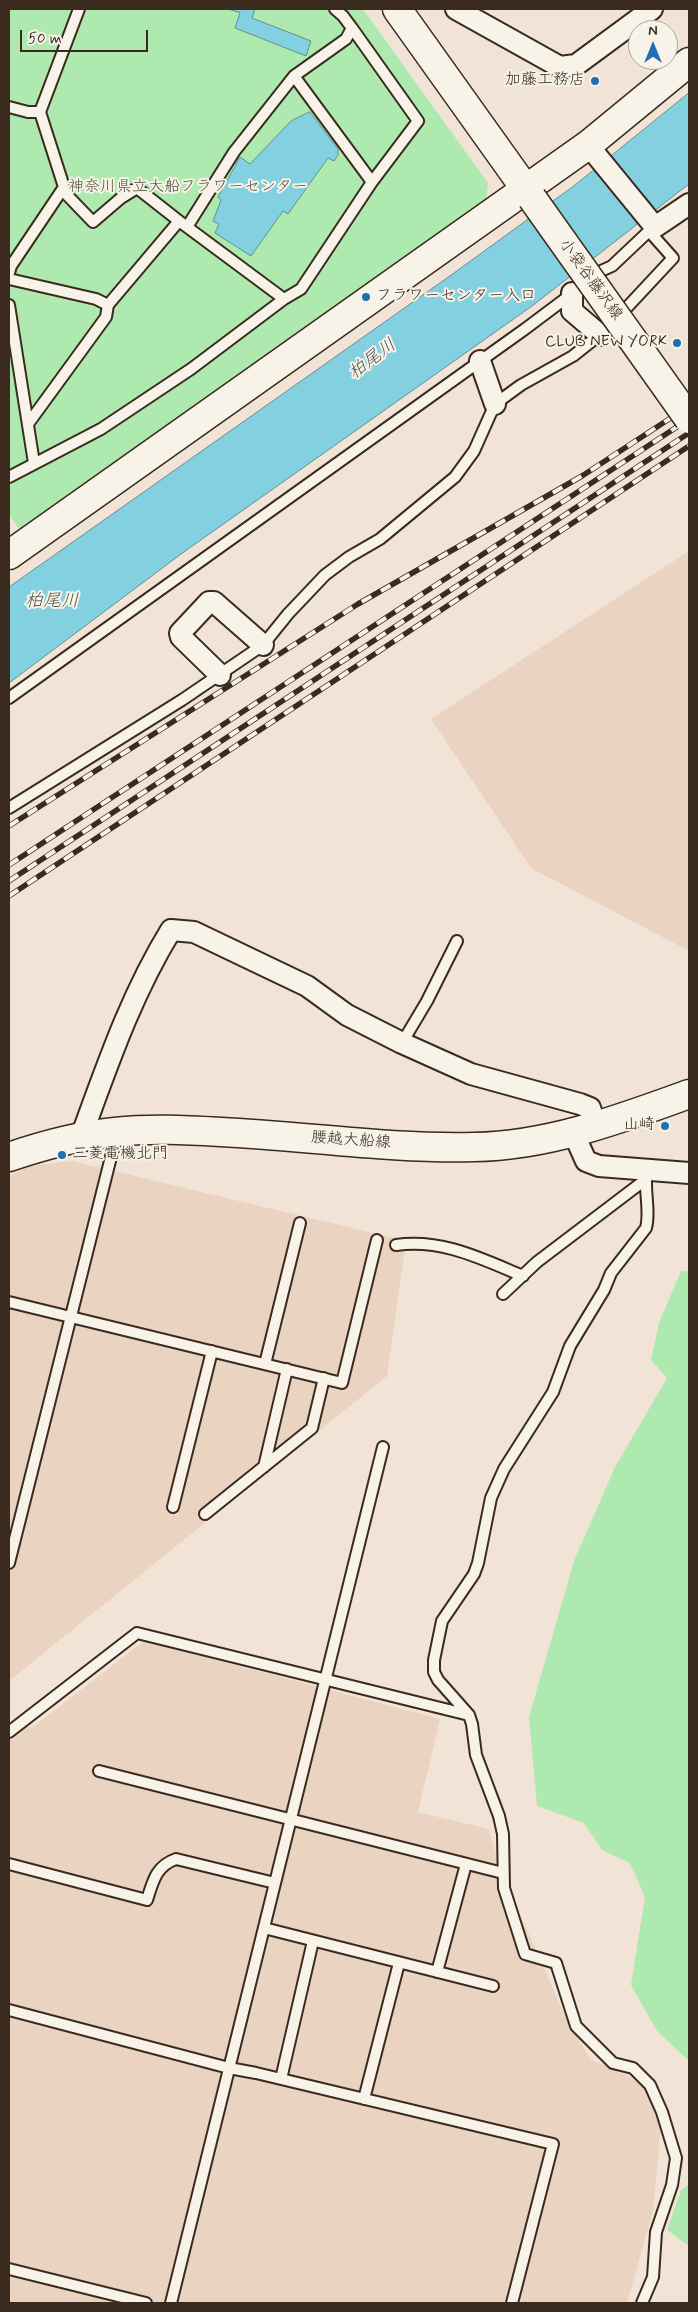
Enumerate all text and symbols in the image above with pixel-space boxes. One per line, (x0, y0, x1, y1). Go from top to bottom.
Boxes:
scale bar (22, 20, 150, 52)
north arrow (628, 20, 678, 70)
text: N (648, 22, 658, 40)
text: 50 m (28, 29, 62, 49)
place label: 加藤工務店 (505, 71, 585, 91)
marker: 加藤工務店 (589, 75, 601, 87)
park label: 神奈川県立大船フラワーセンター (68, 178, 308, 198)
street label: 小袋谷藤沢線 (554, 236, 626, 324)
place label: フラワーセンター入口 (376, 287, 536, 307)
marker: フラワーセンター入口 (360, 291, 372, 303)
place label: CLUB NEW YORK (545, 333, 667, 353)
water label: 柏尾川 (345, 335, 401, 385)
marker: CLUB NEW YORK (671, 337, 683, 349)
water label: 柏尾川 (25, 591, 79, 613)
place label: 山崎 (623, 1116, 655, 1136)
marker: 山崎 (659, 1120, 671, 1132)
street label: 腰越大船線 (310, 1129, 392, 1153)
place label: 三菱電機北門 (72, 1145, 168, 1165)
marker: 三菱電機北門 (56, 1149, 68, 1161)

